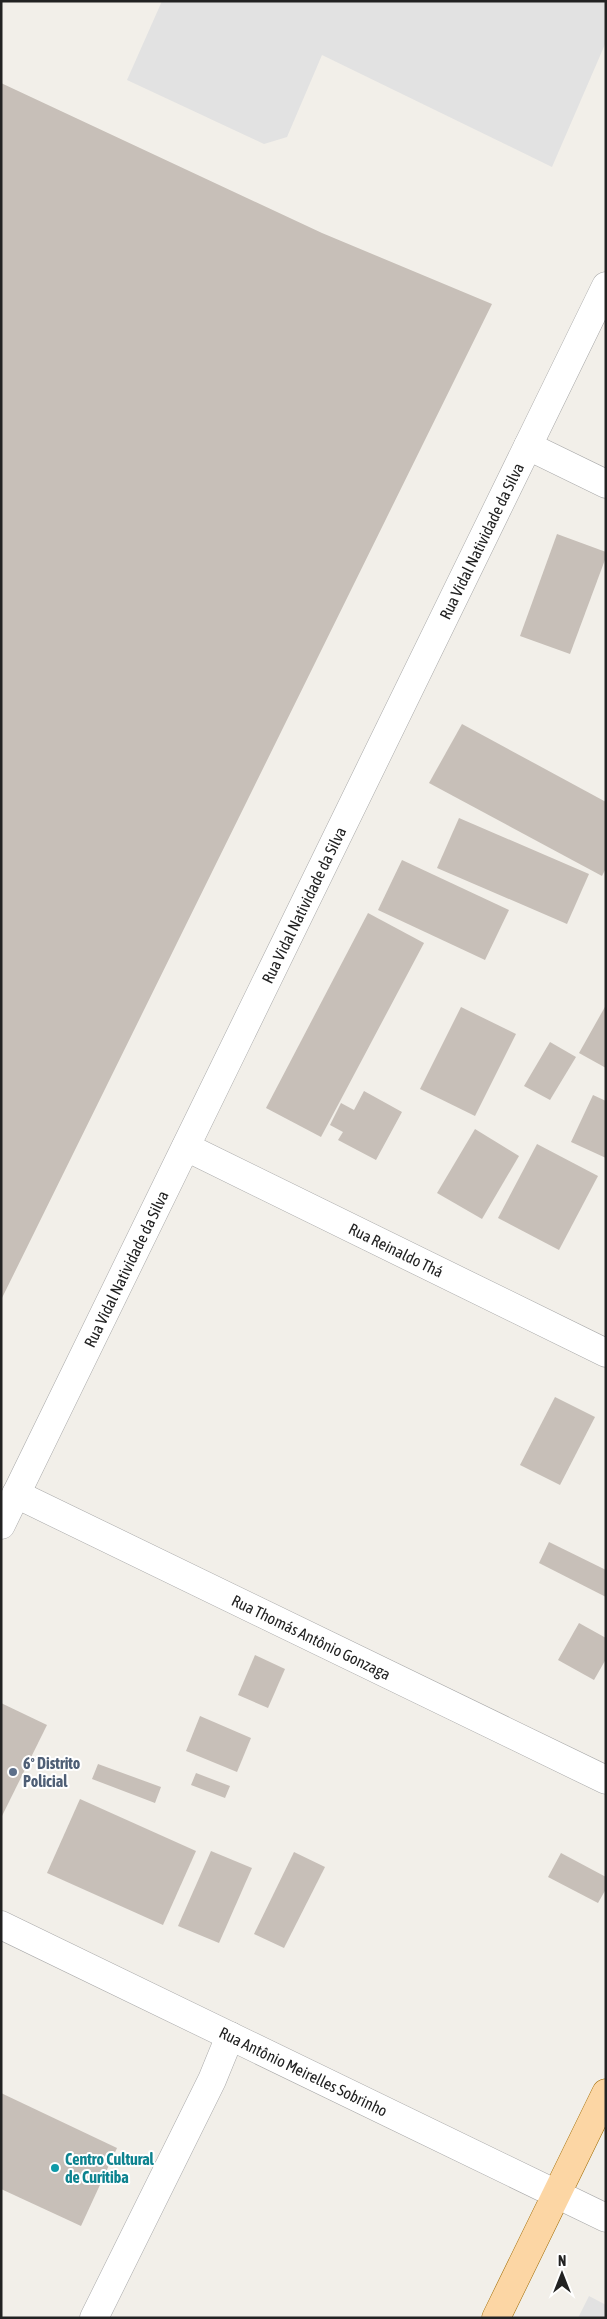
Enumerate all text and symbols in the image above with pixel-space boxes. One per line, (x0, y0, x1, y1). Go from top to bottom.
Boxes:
street label: Rua Vidal Natividade da Silva (436, 460, 527, 622)
street label: Rua Vidal Natividade da Silva (258, 824, 350, 986)
street label: Rua Vidal Natividade da Silva (80, 1188, 172, 1350)
street label: Rua Reinaldo Thá (346, 1219, 446, 1281)
street label: Rua Thomás Antônio Gonzaga (229, 1591, 393, 1683)
place label: 6º Distrito Policial (23, 1754, 81, 1790)
marker: 6º Distrito Policial (7, 1766, 19, 1778)
street label: Rua Antônio Meirelles Sobrinho (216, 2023, 390, 2120)
place label: Centro Cultural de Curitiba (65, 2150, 155, 2186)
marker: Centro Cultural de Curitiba (49, 2162, 61, 2174)
north arrow (537, 2249, 587, 2299)
text: N (558, 2253, 566, 2269)

